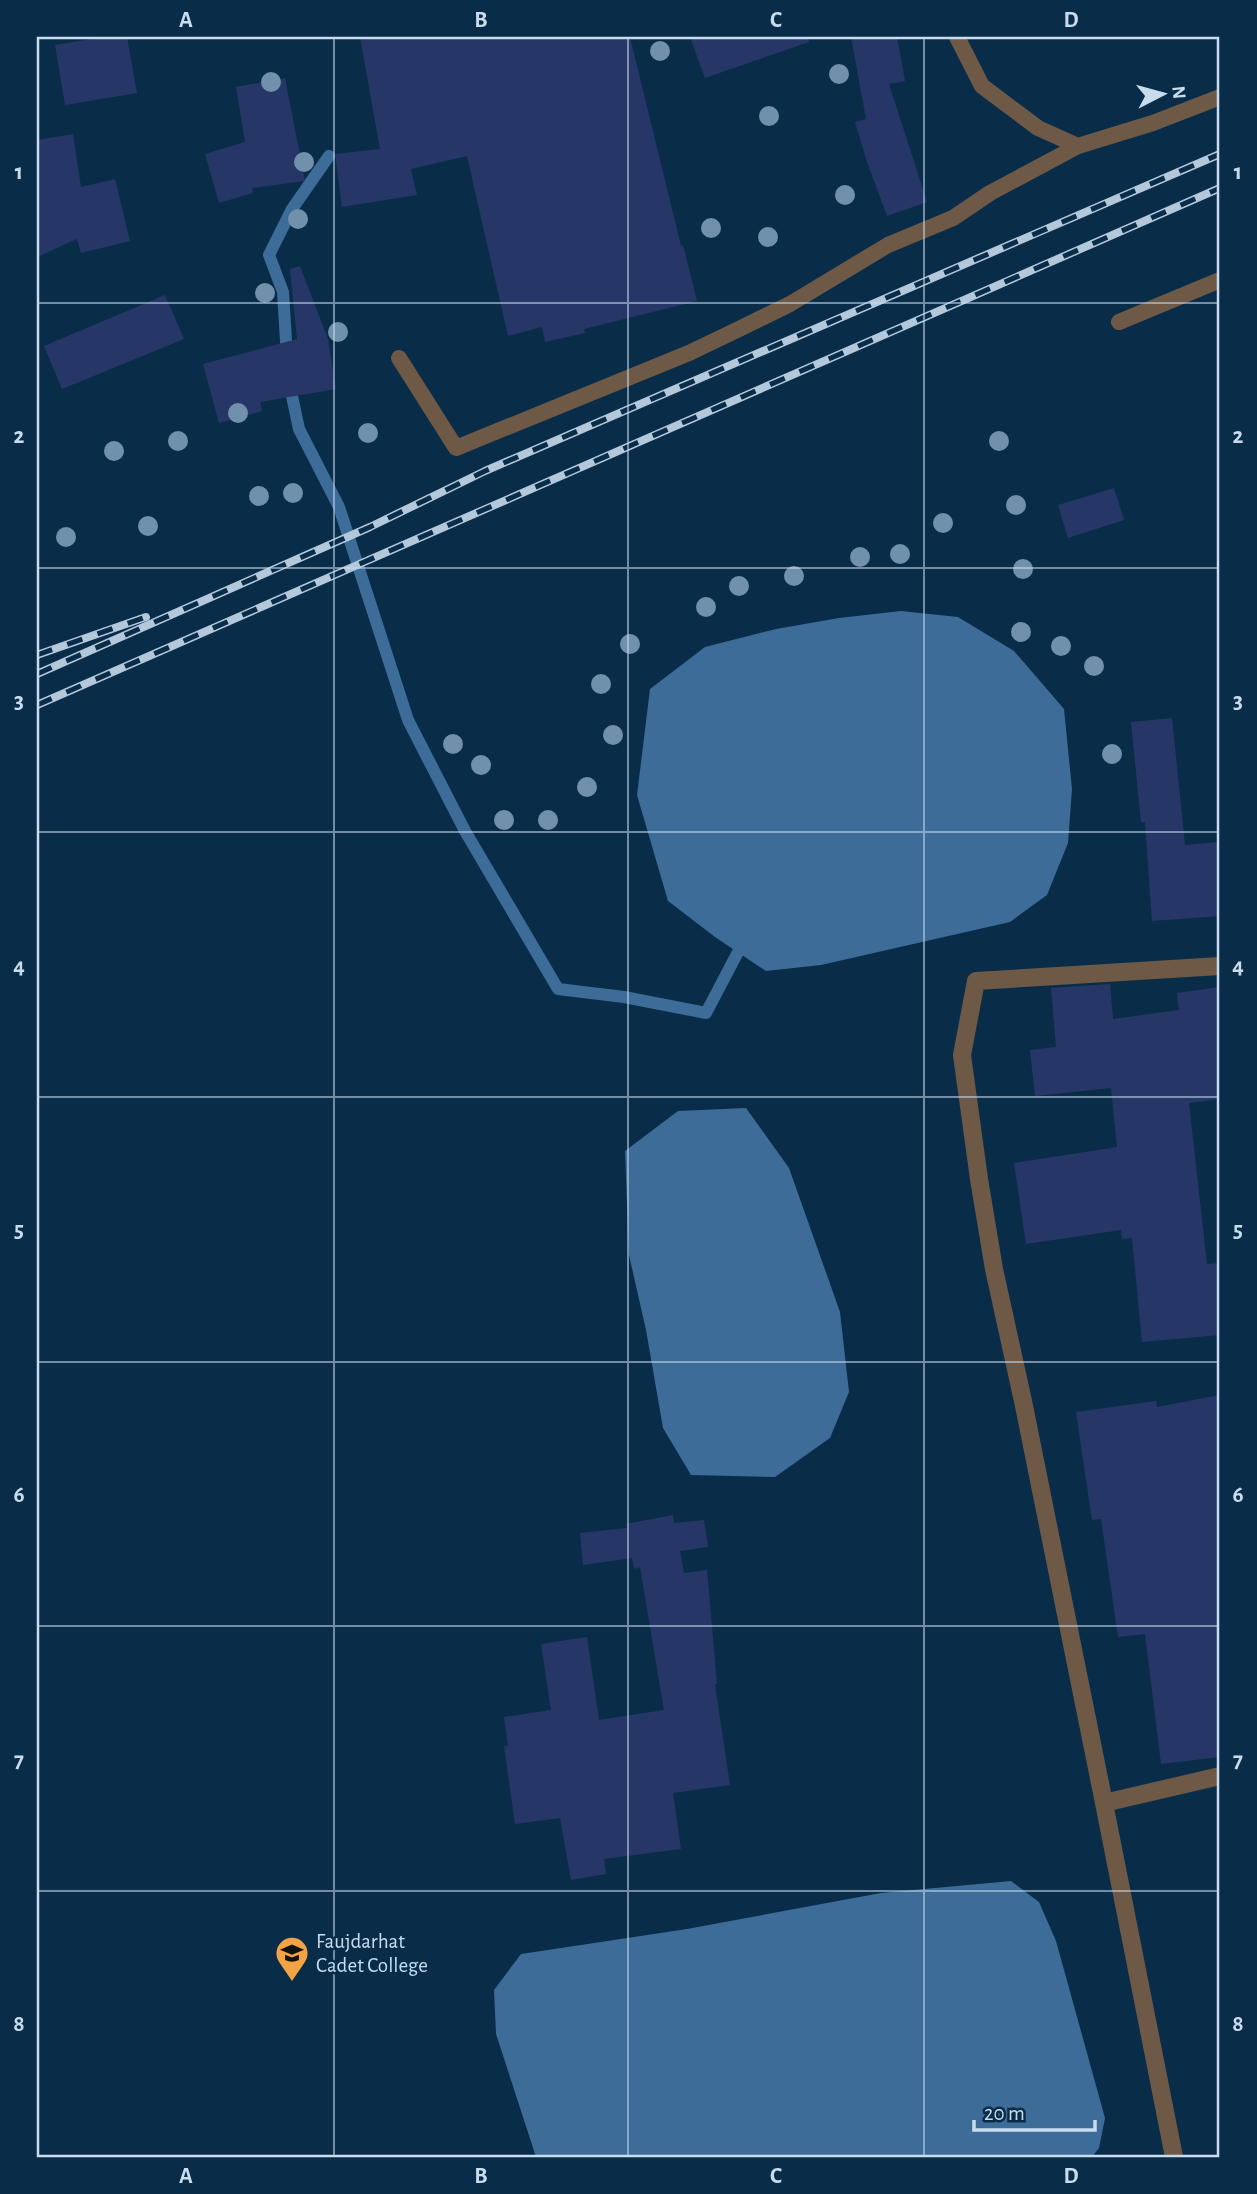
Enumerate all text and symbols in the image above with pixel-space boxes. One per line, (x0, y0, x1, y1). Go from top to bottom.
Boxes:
text: A (179, 9, 193, 32)
text: B (474, 9, 488, 32)
text: C (770, 9, 782, 32)
text: D (1063, 9, 1079, 32)
north arrow (1128, 60, 1198, 130)
text: N (1168, 85, 1189, 100)
text: 1 (15, 161, 23, 184)
text: 1 (1234, 161, 1242, 184)
text: 2 (14, 425, 25, 448)
text: 2 (1233, 425, 1244, 448)
text: 3 (14, 690, 24, 713)
text: 3 (1233, 690, 1243, 713)
text: 4 (13, 955, 25, 978)
text: 4 (1232, 955, 1244, 978)
text: 5 (14, 1219, 24, 1242)
text: 5 (1233, 1219, 1243, 1242)
text: 6 (13, 1484, 25, 1507)
text: 6 (1232, 1484, 1244, 1507)
text: 7 (14, 1749, 24, 1772)
text: 7 (1233, 1749, 1243, 1772)
place label: Faujdarhat Cadet College (316, 1931, 428, 1976)
school or university icon: Faujdarhat Cadet College (273, 1934, 311, 1983)
text: 8 (13, 2013, 25, 2036)
text: 8 (1232, 2013, 1244, 2036)
scale bar (974, 2089, 1094, 2133)
text: 20 m (984, 2103, 1025, 2124)
text: A (179, 2165, 193, 2188)
text: B (474, 2165, 488, 2188)
text: C (770, 2165, 782, 2188)
text: D (1063, 2165, 1079, 2188)

